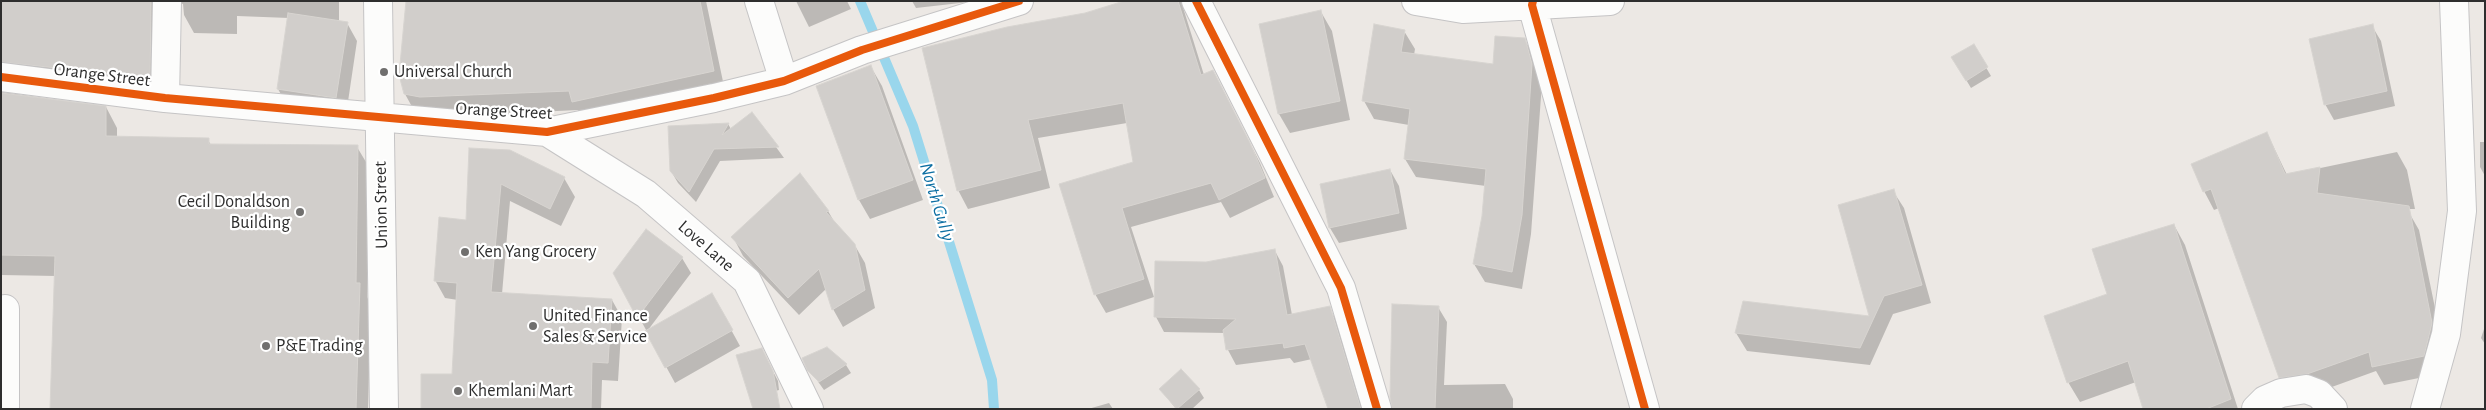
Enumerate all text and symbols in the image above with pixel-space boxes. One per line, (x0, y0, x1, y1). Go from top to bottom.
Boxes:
street label: Orange Street (53, 58, 151, 92)
place label: Universal Church (394, 61, 512, 83)
marker: Universal Church (378, 66, 390, 78)
street label: Orange Street (455, 98, 553, 124)
water label: North Gully (914, 160, 960, 244)
street label: Union Street (369, 161, 393, 249)
place label: Cecil Donaldson Building (178, 191, 290, 233)
marker: Cecil Donaldson Building (294, 206, 306, 218)
street label: Love Lane (673, 216, 739, 276)
place label: Ken Yang Grocery (475, 241, 597, 263)
marker: Ken Yang Grocery (459, 246, 471, 258)
place label: United Finance Sales & Service (543, 305, 648, 348)
marker: United Finance Sales & Service (527, 320, 539, 332)
place label: P&E Trading (276, 335, 363, 357)
marker: P&E Trading (260, 340, 272, 352)
place label: Khemlani Mart (468, 380, 573, 402)
marker: Khemlani Mart (452, 385, 464, 397)

